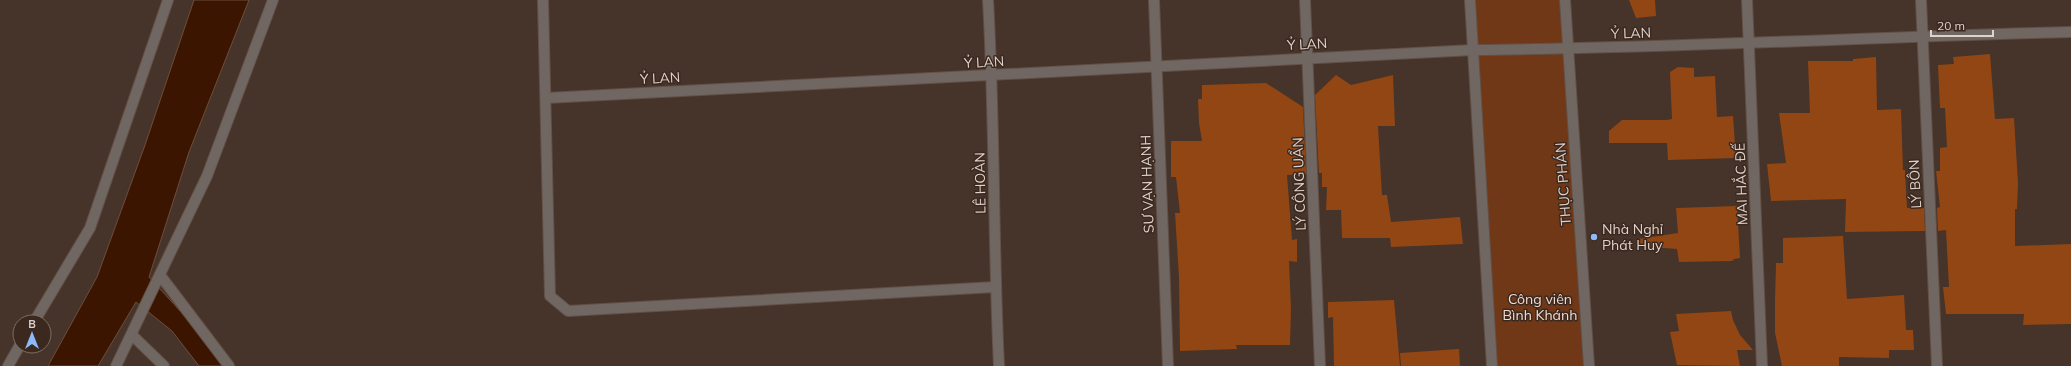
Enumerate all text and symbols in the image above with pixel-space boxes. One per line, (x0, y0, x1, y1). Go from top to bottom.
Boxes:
scale bar (1931, 12, 1993, 38)
text: 20 m (1937, 18, 1965, 33)
street label: Ỷ LAN (1610, 23, 1651, 43)
street label: Ỷ LAN (1285, 34, 1328, 54)
street label: Ỷ LAN (962, 52, 1005, 72)
street label: Ỷ LAN (638, 68, 681, 88)
street label: SƯ VẠN HẠNH (1136, 135, 1158, 233)
street label: LÝ CÔNG UẨN (1288, 137, 1310, 231)
street label: THỤC PHÁN (1551, 142, 1575, 226)
street label: MAI HẮC ĐẾ (1731, 142, 1751, 225)
street label: LÊ HOÀN (970, 152, 990, 214)
street label: LÝ BÔN (1905, 159, 1925, 209)
place label: Nhà Nghỉ Phát Huy (1602, 220, 1664, 254)
marker: Nhà Nghỉ Phát Huy (1589, 232, 1599, 242)
park label: Công viên Bình Khánh (1503, 290, 1577, 324)
north arrow (12, 314, 52, 354)
text: B (28, 317, 36, 331)

